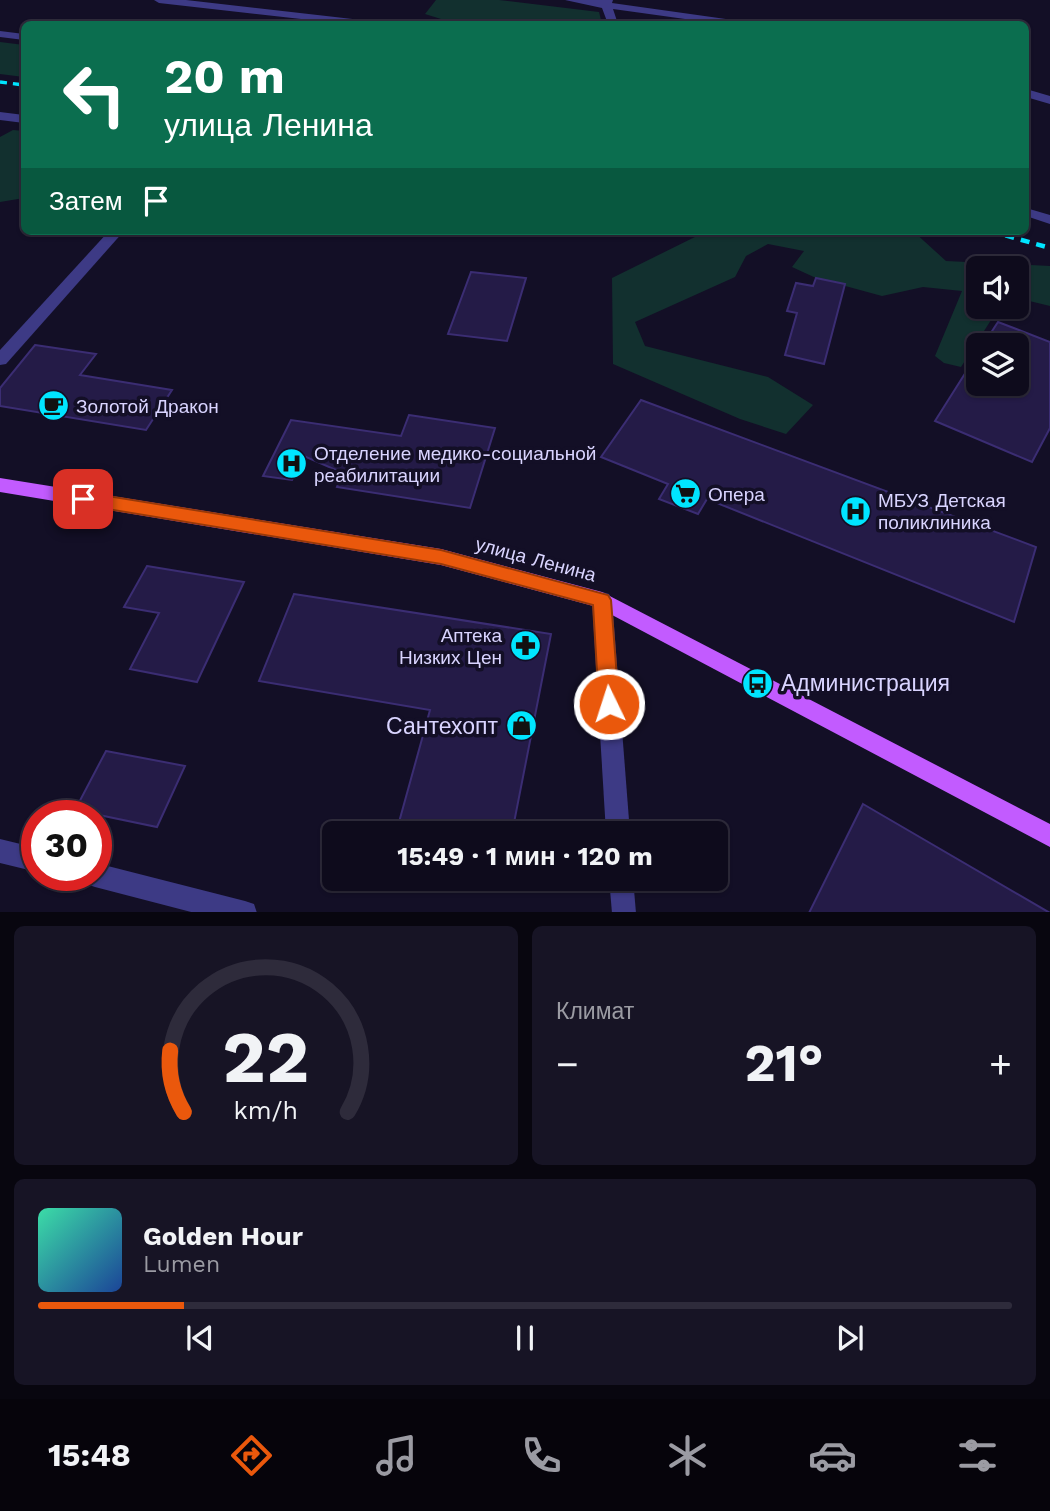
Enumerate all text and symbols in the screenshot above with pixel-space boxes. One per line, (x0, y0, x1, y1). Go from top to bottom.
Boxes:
text: 20 m (164, 47, 285, 105)
icon: left (49, 49, 140, 140)
text: улица Ленина (164, 106, 373, 144)
icon: arrive (137, 182, 175, 220)
text: Затем (49, 186, 123, 216)
map controls (966, 256, 1029, 396)
button: sound (966, 256, 1029, 319)
button: layers (966, 333, 1029, 396)
cafe icon: Золотой Дракон (36, 389, 70, 423)
place label: Золотой Дракон (76, 395, 219, 418)
place label: Отделение медико-социальной реабилитации (314, 442, 596, 487)
hospital icon: Отделение медико-социальной реабилитации (274, 447, 308, 481)
pin (53, 469, 113, 529)
supermarket icon: Опера (668, 477, 702, 511)
icon: arrive (64, 480, 102, 518)
place label: Опера (708, 483, 765, 506)
place label: МБУЗ Детская поликлиника (878, 489, 1006, 534)
hospital icon: МБУЗ Детская поликлиника (838, 494, 872, 528)
street label: улица Ленина (473, 532, 599, 587)
place label: Аптека Низких Цен (399, 624, 502, 669)
pharmacy icon: Аптека Низких Цен (508, 629, 542, 663)
bus stop icon: Администрация (741, 666, 775, 700)
position arrow (572, 667, 646, 741)
place label: Администрация (781, 670, 950, 697)
shop icon: Сантехопт (504, 709, 538, 743)
place label: Сантехопт (386, 713, 498, 740)
speed limit sign: 30 (21, 800, 112, 891)
text: 15:49 · 1 мин · 120 m (397, 841, 653, 871)
text: Климат (556, 998, 634, 1025)
text: 22 (223, 1014, 309, 1100)
text: 21° (744, 1033, 824, 1094)
text: − (556, 1042, 579, 1086)
text: + (989, 1042, 1012, 1086)
text: km/h (234, 1095, 298, 1124)
text: Golden Hour (143, 1221, 303, 1251)
text: Lumen (143, 1251, 220, 1278)
icon: previous (181, 1319, 219, 1357)
icon: pause (506, 1319, 544, 1357)
icon: next (831, 1319, 869, 1357)
icon: directions (227, 1431, 276, 1480)
icon: music (372, 1431, 421, 1480)
icon: phone (517, 1431, 566, 1480)
icon: climate (663, 1431, 712, 1480)
icon: car (808, 1431, 857, 1480)
icon: filters (953, 1431, 1002, 1480)
text: 15:48 (48, 1436, 131, 1474)

